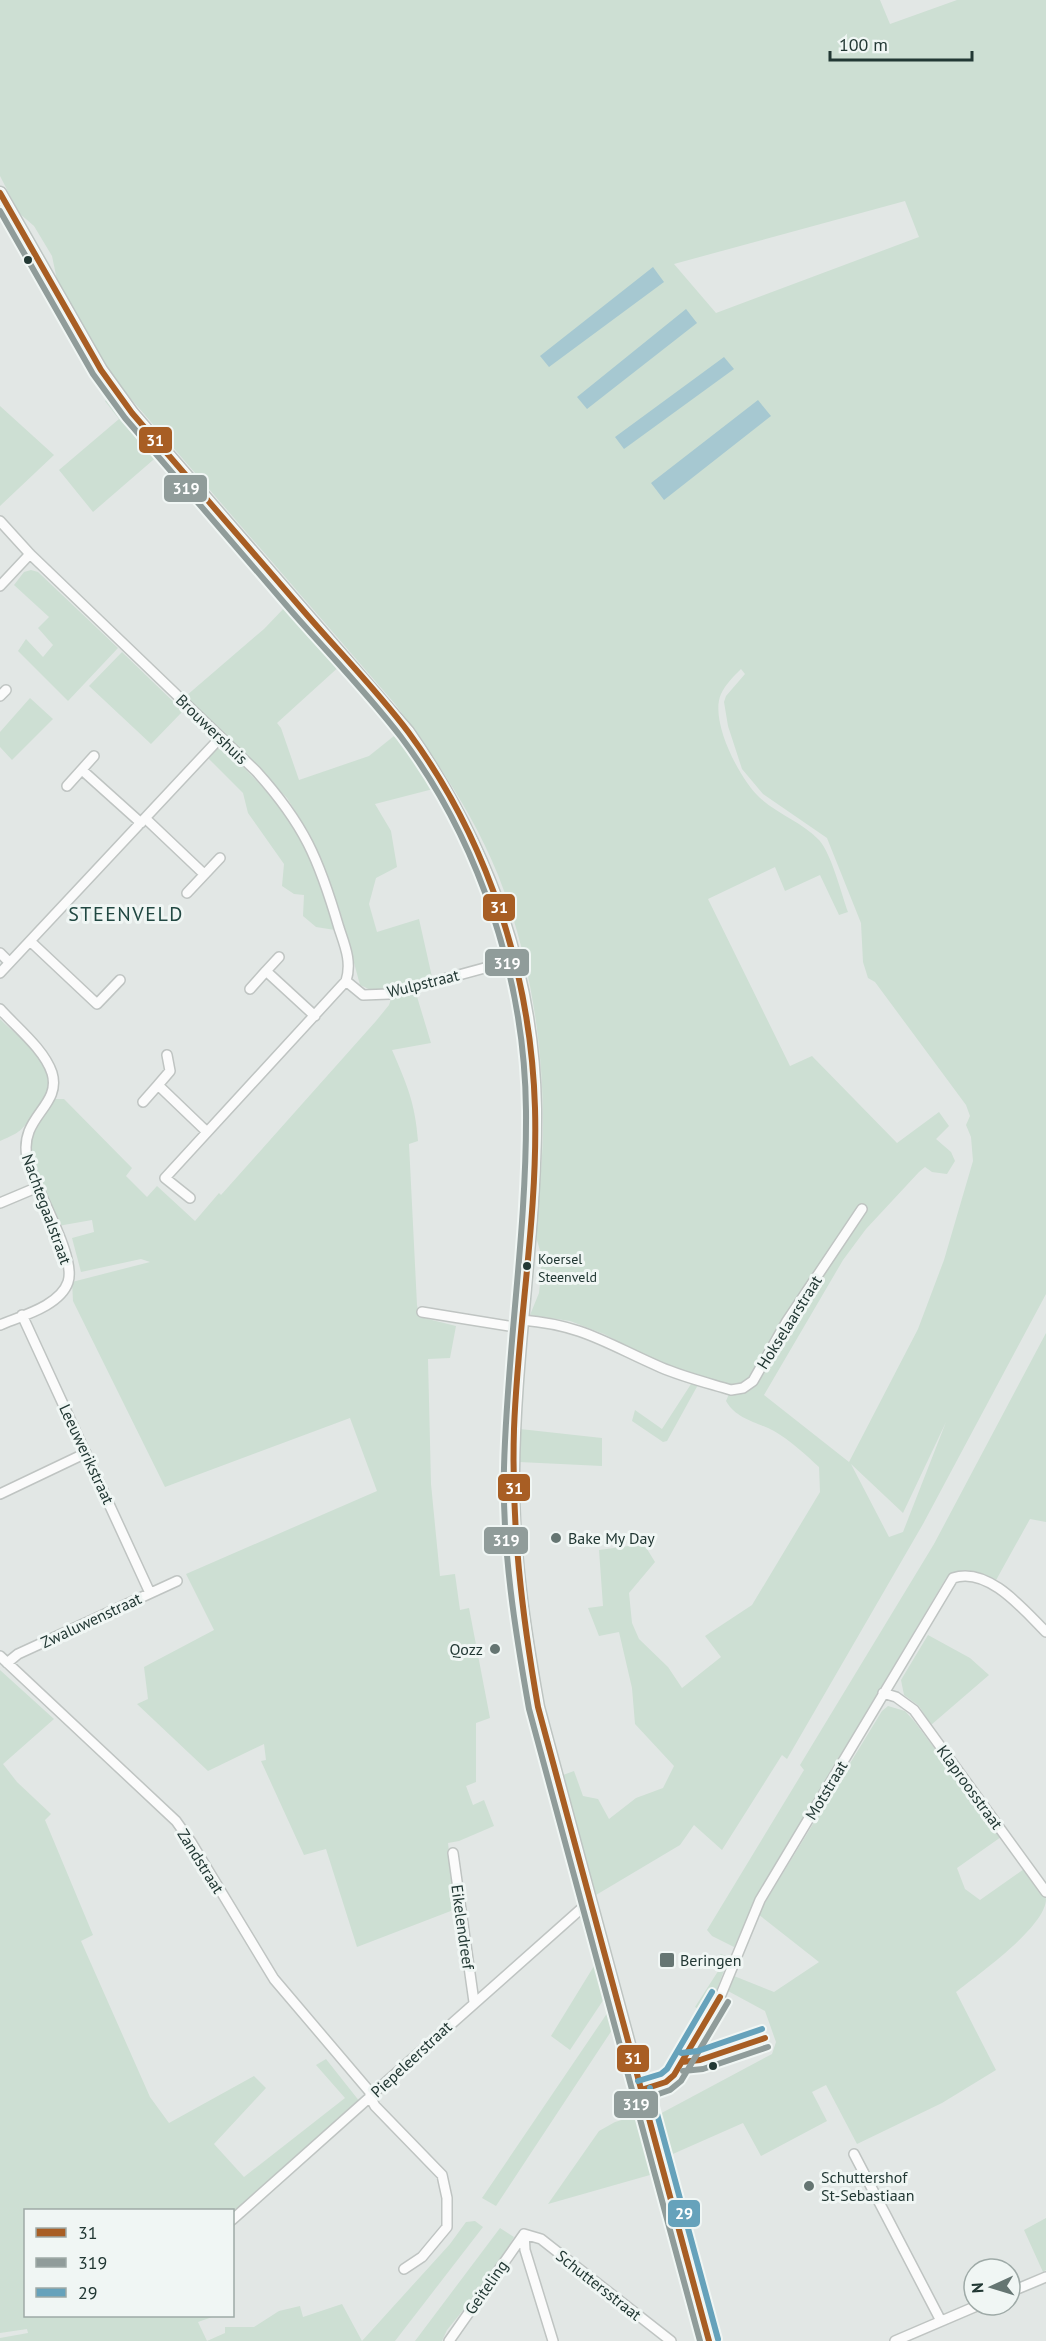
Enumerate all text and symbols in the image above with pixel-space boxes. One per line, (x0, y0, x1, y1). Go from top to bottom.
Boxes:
scale bar (830, 24, 972, 62)
text: 100 m (839, 33, 888, 56)
unlabelled marker (22, 254, 34, 266)
line badge: 31 (138, 426, 173, 454)
text: 31 (146, 430, 164, 450)
line badge: 319 (163, 474, 208, 503)
text: 319 (172, 478, 200, 498)
street label: Brouwershuis (172, 690, 252, 768)
line badge: 31 (482, 893, 516, 922)
text: 31 (490, 897, 508, 917)
district label: STEENVELD (68, 901, 184, 927)
line badge: 319 (484, 948, 530, 977)
text: 319 (493, 953, 521, 973)
street label: Wulpstraat (385, 964, 462, 1002)
street label: Nachtegaalstraat (18, 1151, 76, 1267)
place label: Koersel Steenveld (538, 1250, 597, 1286)
marker: Koersel Steenveld (521, 1260, 533, 1272)
street label: Hokselaarstraat (752, 1271, 826, 1373)
street label: Leeuwerikstraat (55, 1401, 119, 1508)
line badge: 31 (497, 1473, 531, 1502)
text: 31 (505, 1478, 523, 1498)
line badge: 319 (483, 1526, 529, 1555)
place label: Bake My Day (568, 1528, 655, 1548)
text: 319 (492, 1530, 520, 1550)
marker: Bake My Day (549, 1531, 563, 1545)
street label: Zwaluwenstraat (38, 1588, 145, 1652)
place label: Qozz (449, 1639, 483, 1659)
marker: Qozz (488, 1642, 502, 1656)
street label: Klaproosstraat (933, 1741, 1008, 1833)
street label: Motstraat (801, 1756, 852, 1823)
street label: Zandstraat (173, 1825, 229, 1898)
street label: Eikelendreef (447, 1883, 479, 1971)
place label: Beringen (680, 1950, 741, 1970)
marker: Beringen (658, 1951, 676, 1969)
street label: Piepeleerstraat (366, 2016, 456, 2102)
line badge: 31 (616, 2044, 650, 2073)
text: 31 (624, 2048, 642, 2068)
unlabelled marker (707, 2060, 719, 2072)
line badge: 319 (613, 2090, 659, 2119)
text: 319 (622, 2094, 650, 2114)
place label: Schuttershof St-Sebastiaan (821, 2167, 914, 2205)
marker: Schuttershof St-Sebastiaan (802, 2179, 816, 2193)
line badge: 29 (667, 2199, 701, 2228)
text: 29 (675, 2203, 693, 2223)
legend (24, 2209, 234, 2317)
text: 31 (78, 2221, 98, 2244)
street label: Schuttersstraat (552, 2245, 646, 2325)
text: 319 (78, 2251, 107, 2274)
street label: Geiteling (460, 2256, 512, 2318)
north arrow (962, 2257, 1022, 2317)
text: 29 (78, 2281, 98, 2304)
text: N (967, 2282, 987, 2294)

